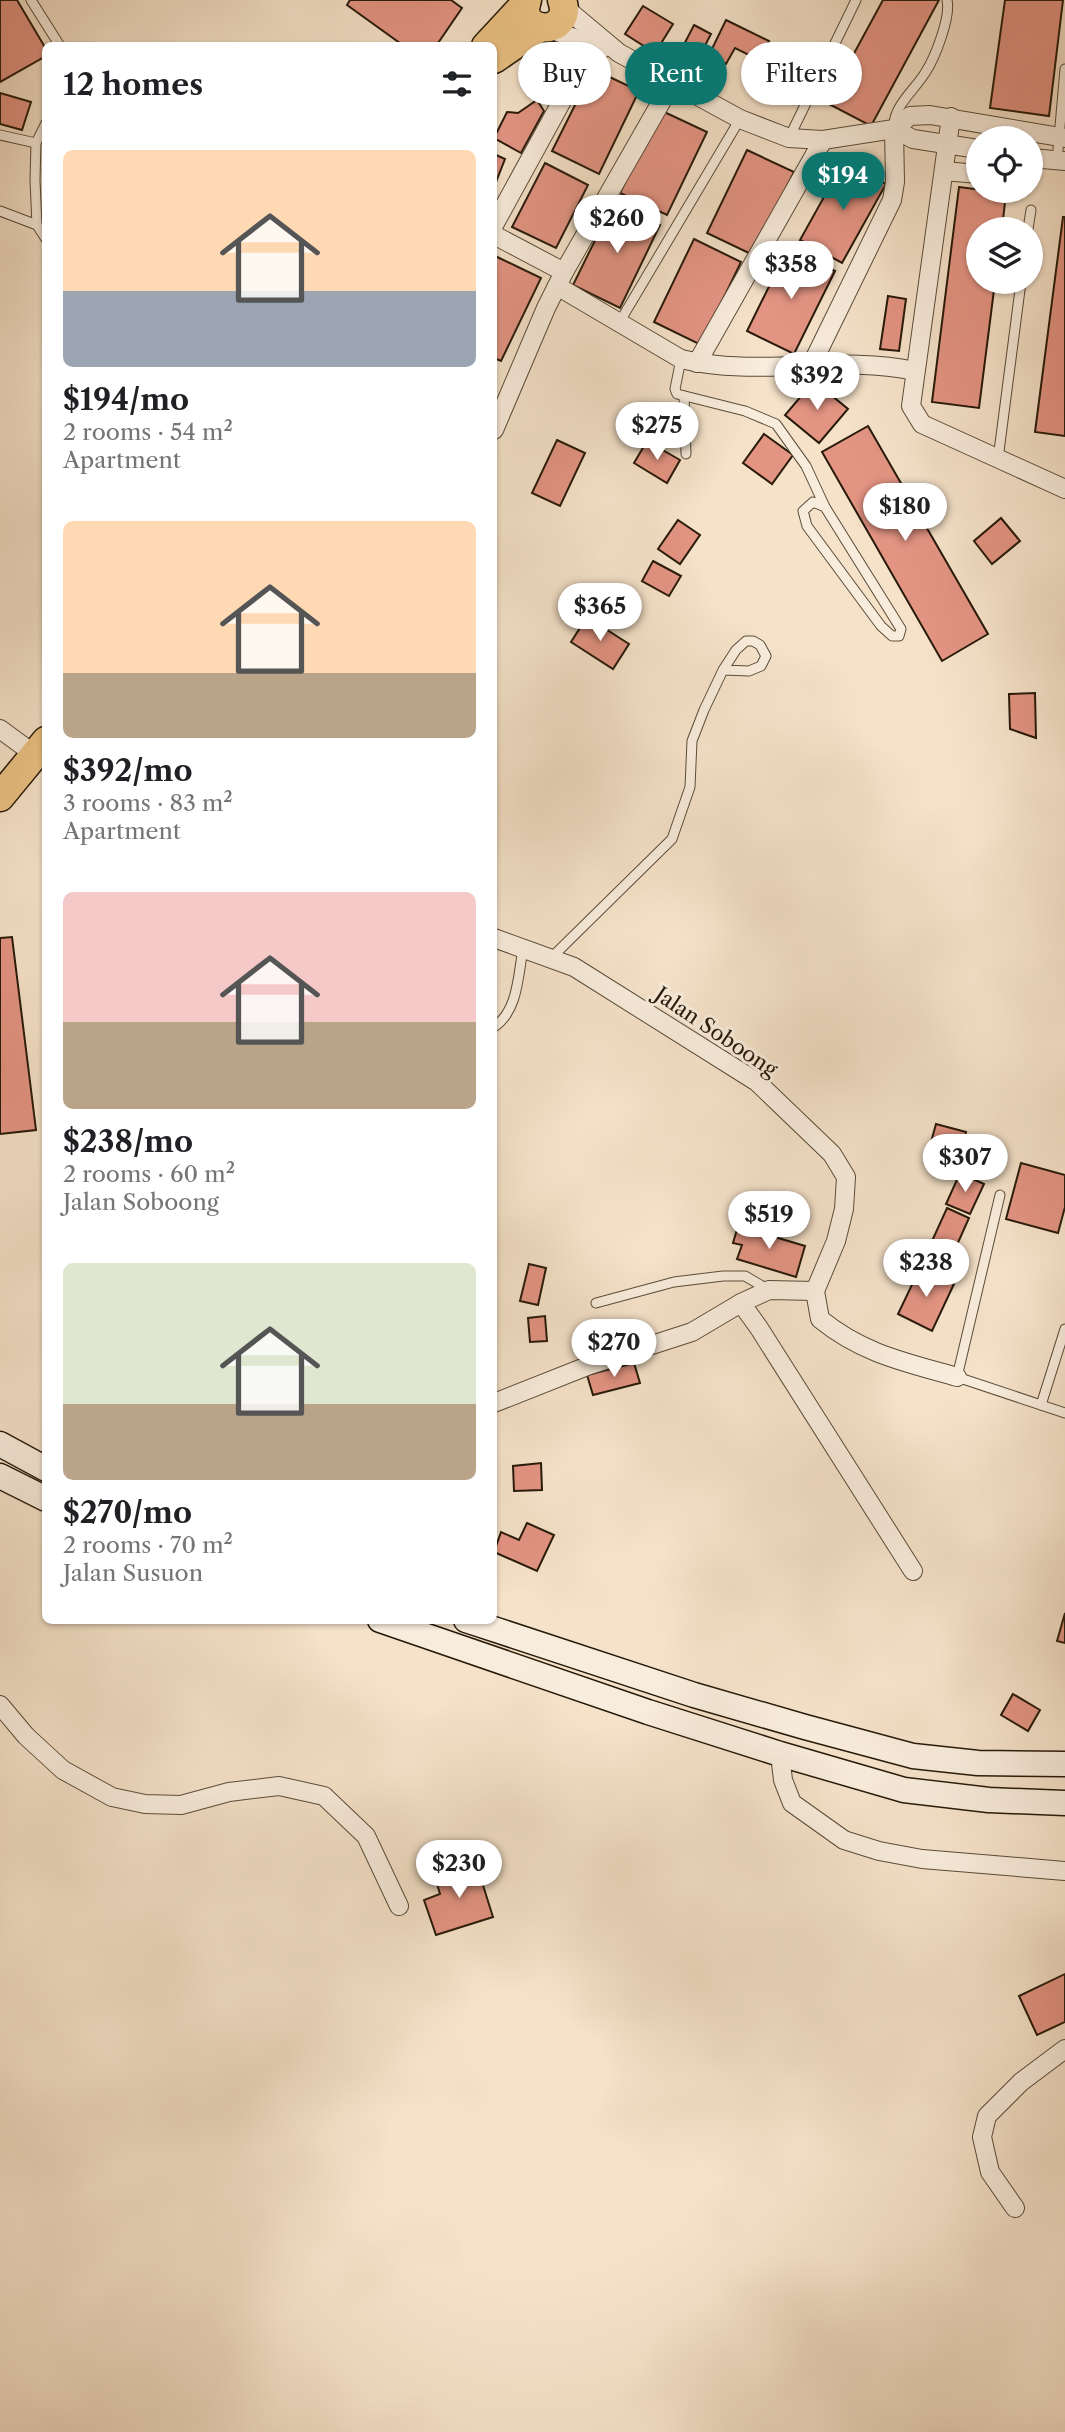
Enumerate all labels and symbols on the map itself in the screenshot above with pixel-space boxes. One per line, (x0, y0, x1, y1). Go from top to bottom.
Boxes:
pin: $194 (802, 152, 884, 212)
pin: $260 (576, 196, 658, 255)
pin: $358 (750, 242, 832, 301)
pin: $392 (776, 352, 858, 412)
pin: $275 (616, 402, 698, 462)
pin: $180 (864, 484, 946, 543)
pin: $365 (559, 584, 641, 643)
street label: Jalan Soboong (648, 980, 783, 1082)
pin: $307 (924, 1134, 1006, 1194)
pin: $519 (728, 1192, 810, 1251)
pin: $238 (885, 1240, 967, 1299)
pin: $270 (573, 1320, 655, 1379)
pin: $230 (418, 1840, 500, 1900)

